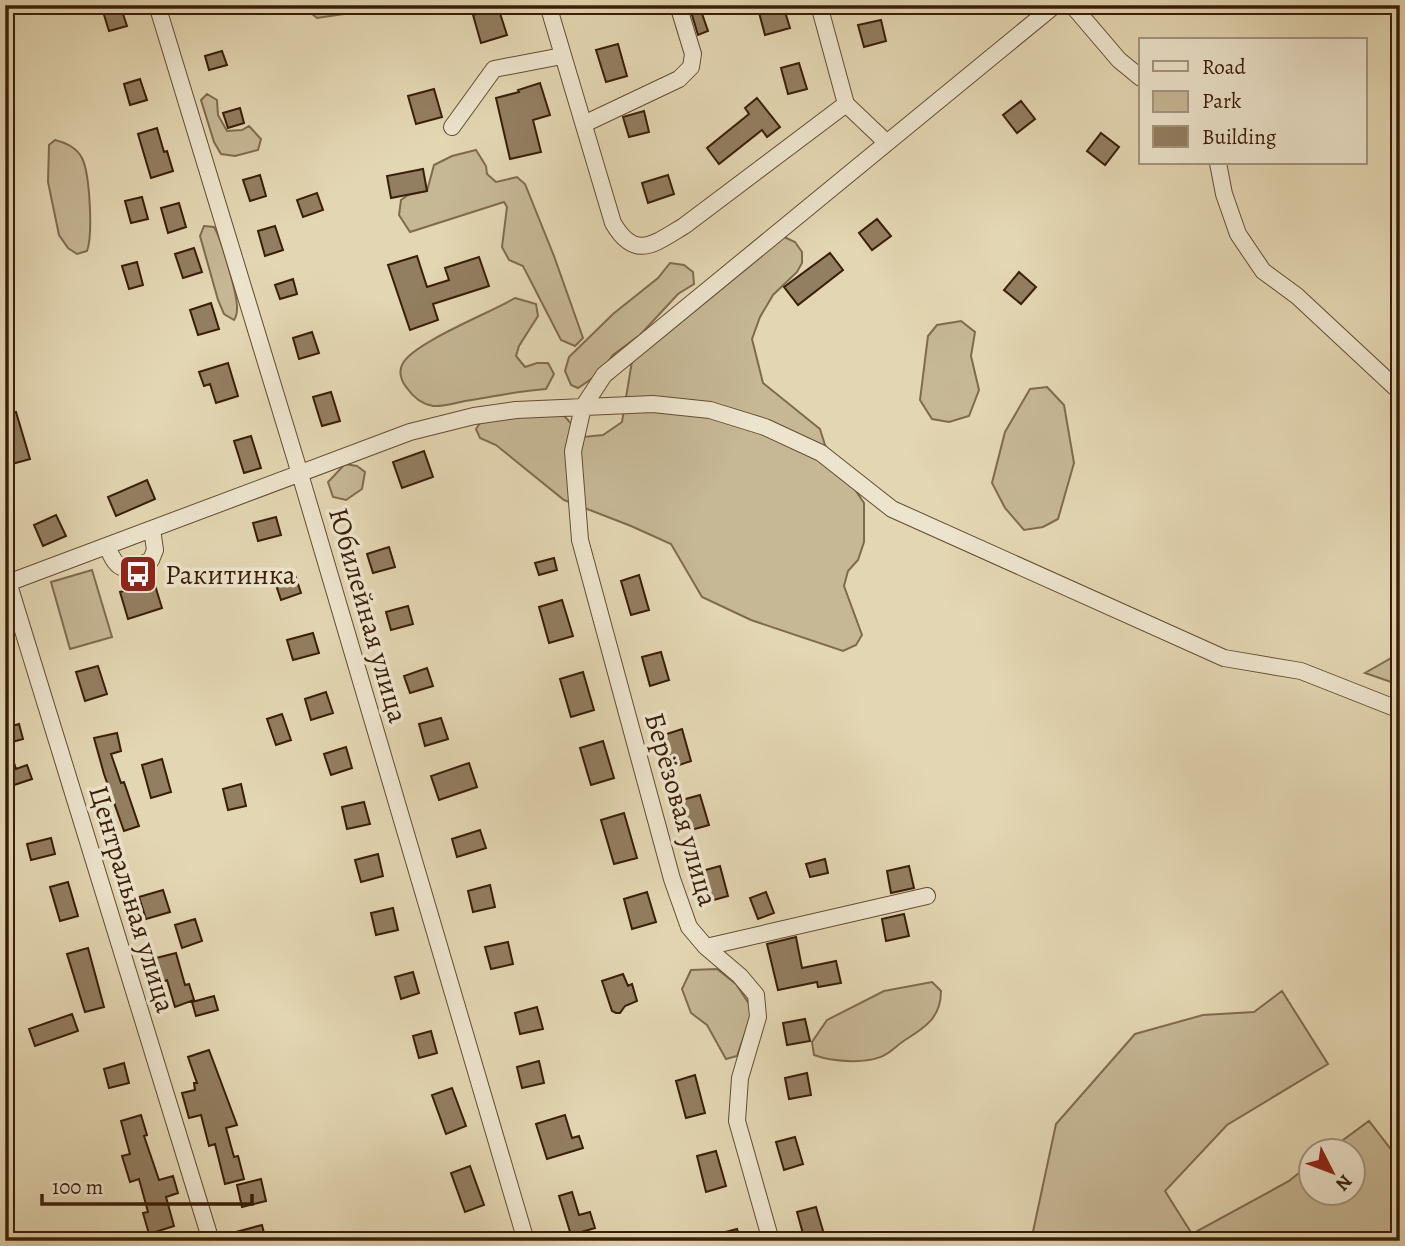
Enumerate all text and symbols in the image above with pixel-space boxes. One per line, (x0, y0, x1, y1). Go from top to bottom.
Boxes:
legend (1139, 38, 1366, 164)
text: Road (1202, 53, 1246, 81)
text: Park (1202, 87, 1242, 115)
text: Building (1202, 123, 1277, 151)
street label: Юбилейная улица (319, 503, 417, 727)
bus stop icon: Ракитинка (117, 553, 159, 595)
place label: Ракитинка (165, 556, 296, 594)
street label: Берёзовая улица (635, 708, 727, 911)
street label: Центральная улица (80, 781, 185, 1017)
north arrow (1296, 1138, 1366, 1208)
scale bar (42, 1162, 252, 1206)
text: N (1329, 1169, 1358, 1197)
text: 100 m (52, 1173, 103, 1201)

